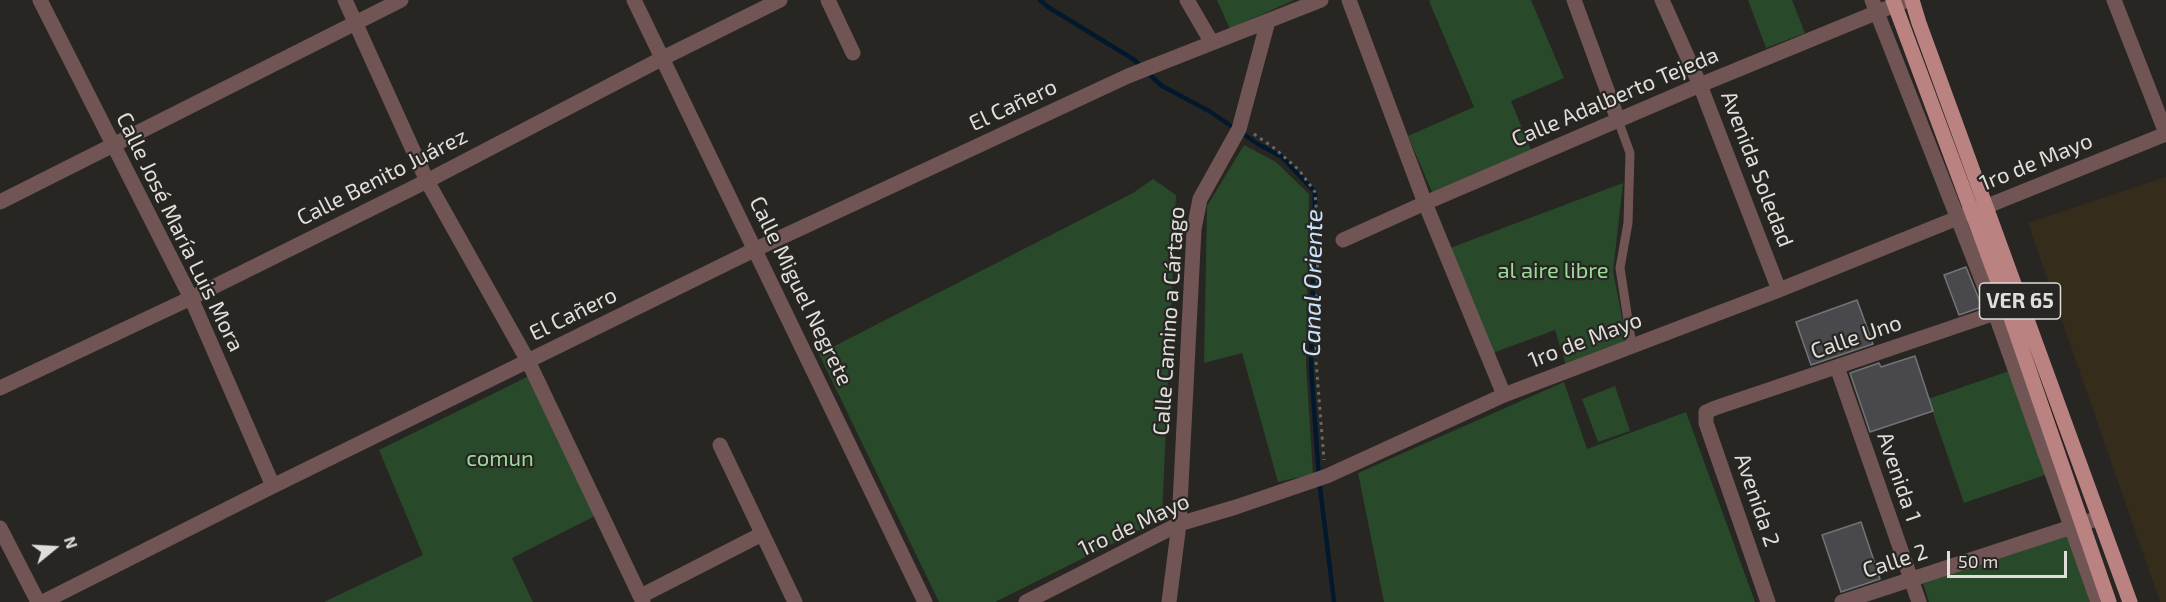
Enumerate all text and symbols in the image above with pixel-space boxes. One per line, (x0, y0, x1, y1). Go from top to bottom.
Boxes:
street label: Calle Adalberto Tejeda (1507, 41, 1723, 153)
street label: El Cañero (965, 73, 1061, 137)
street label: Avenida Soledad (1715, 87, 1799, 251)
street label: Calle José María Luis Mora (110, 108, 250, 356)
street label: Calle Benito Juárez (292, 123, 472, 231)
street label: 1ro de Mayo (1976, 127, 2096, 197)
street label: Calle Miguel Negrete (744, 192, 858, 390)
street label: Calle Camino a Cártago (1148, 206, 1190, 436)
water label: Canal Oriente (1297, 209, 1329, 357)
park label: al aire libre (1497, 258, 1609, 284)
street label: El Cañero (525, 282, 621, 346)
road number: VER 65 (1980, 283, 2060, 319)
street label: 1ro de Mayo (1525, 306, 1645, 374)
street label: Calle Uno (1807, 309, 1905, 365)
street label: Avenida 1 (1871, 429, 1927, 525)
park label: comun (466, 446, 534, 472)
street label: Avenida 2 (1729, 450, 1785, 550)
street label: 1ro de Mayo (1074, 488, 1194, 562)
north arrow (24, 518, 84, 578)
text: N (61, 534, 82, 551)
street label: Calle 2 (1859, 538, 1931, 584)
scale bar (1950, 539, 2070, 577)
text: 50 m (1958, 550, 1998, 572)

